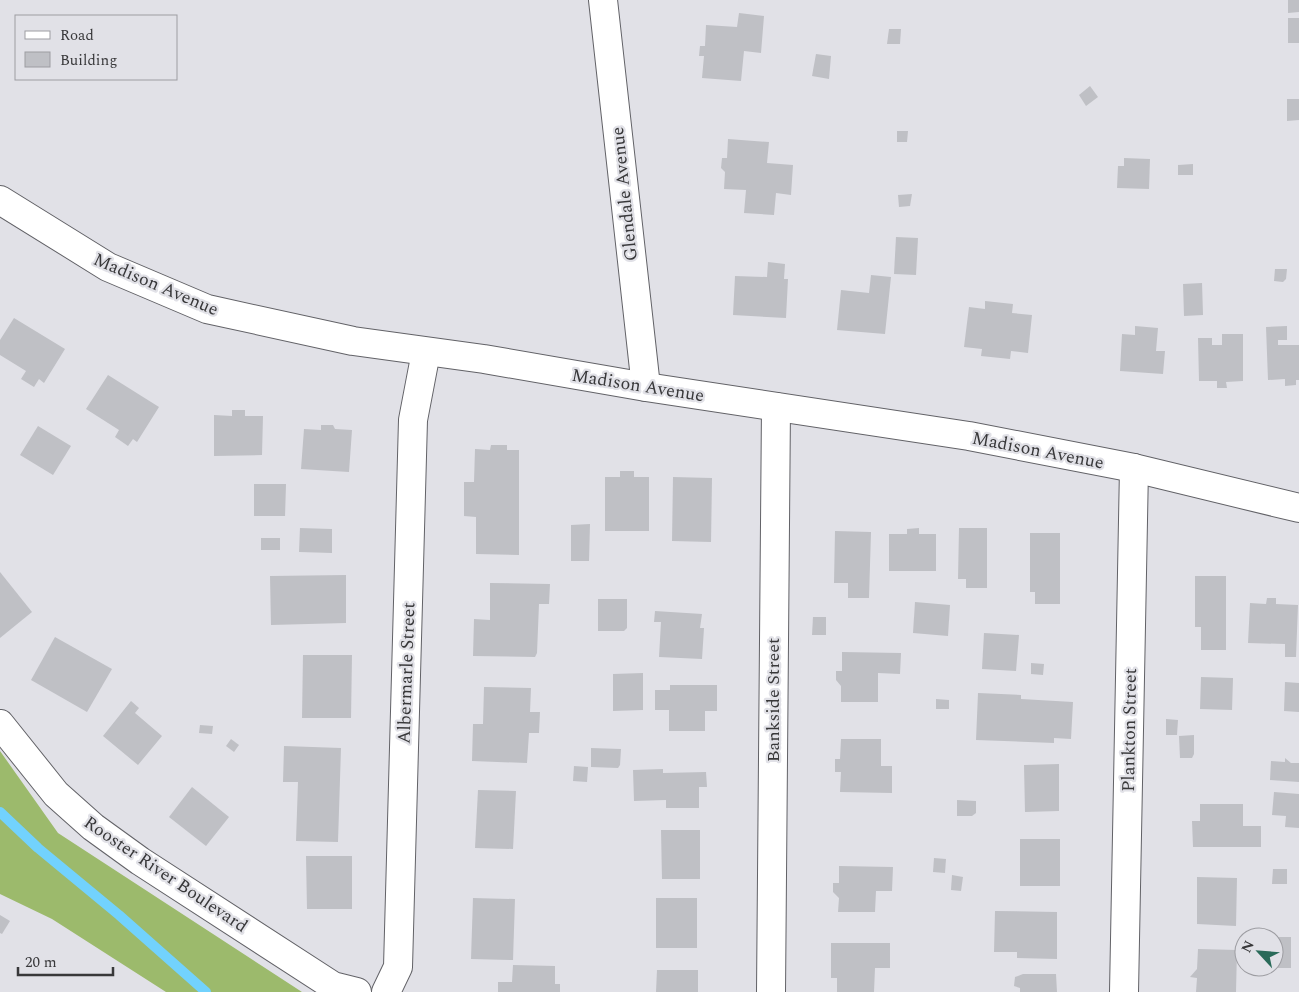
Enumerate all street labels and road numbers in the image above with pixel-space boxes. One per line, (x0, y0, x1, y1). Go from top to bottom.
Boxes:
street label: Glendale Avenue (604, 125, 645, 262)
street label: Madison Avenue (89, 246, 223, 323)
street label: Madison Avenue (570, 362, 706, 409)
street label: Madison Avenue (970, 424, 1106, 476)
street label: Albermarle Street (391, 602, 422, 744)
street label: Bankside Street (760, 638, 787, 762)
street label: Plankton Street (1115, 668, 1144, 792)
street label: Rooster River Boulevard (78, 809, 253, 940)

